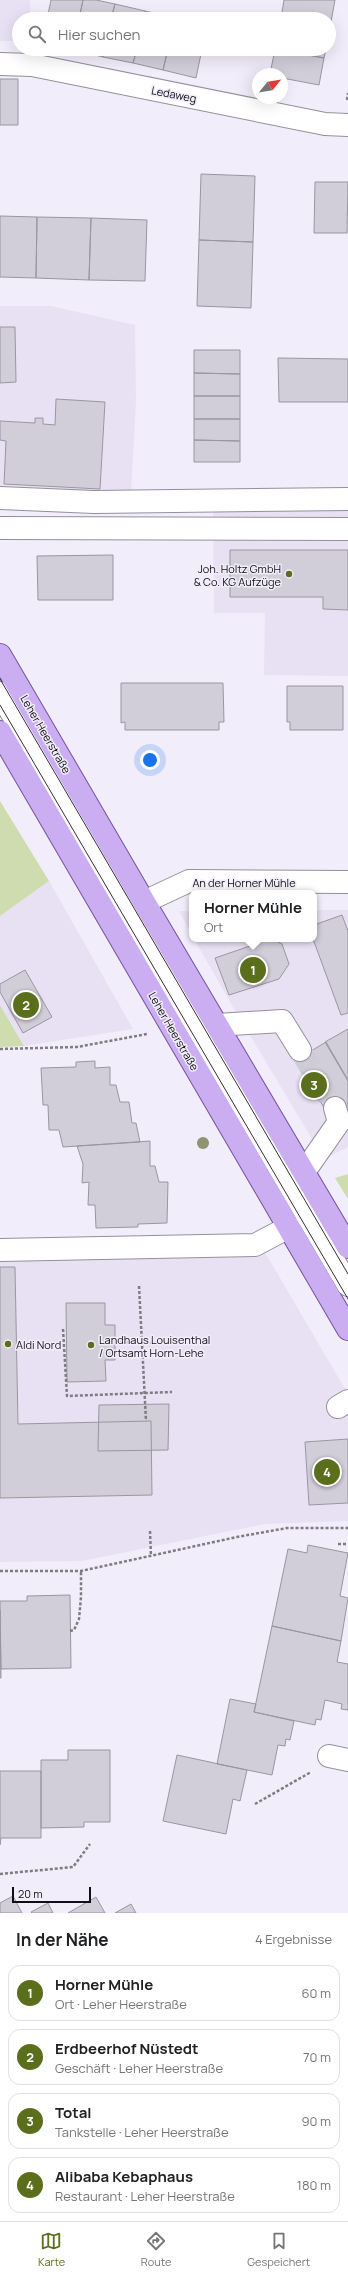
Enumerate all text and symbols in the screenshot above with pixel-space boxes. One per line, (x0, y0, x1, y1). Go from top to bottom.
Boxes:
search box (12, 12, 336, 56)
icon: search (26, 23, 48, 45)
text: Hier suchen (58, 24, 140, 45)
north arrow (252, 68, 288, 104)
street label: Ledaweg (150, 82, 198, 106)
place label: Joh. Holtz GmbH & Co. KG Aufzüge (194, 561, 282, 589)
marker: Joh. Holtz GmbH & Co. KG Aufzüge (284, 569, 294, 579)
street label: Leher Heerstraße (17, 692, 75, 777)
your location (140, 750, 160, 770)
street label: An der Horner Mühle (192, 875, 296, 890)
popup (189, 890, 317, 942)
text: Horner Mühle (204, 897, 302, 918)
text: Ort (204, 918, 223, 936)
pin: 1 (240, 955, 266, 985)
street label: Leher Heerstraße (145, 989, 203, 1074)
pin: 2 (13, 990, 39, 1020)
pin: 3 (301, 1070, 327, 1100)
place label: Landhaus Louisenthal / Ortsamt Horn-Lehe (99, 1332, 210, 1360)
place label: Aldi Nord (16, 1337, 61, 1352)
marker: Aldi Nord (3, 1339, 13, 1349)
marker: Landhaus Louisenthal / Ortsamt Horn-Lehe (86, 1340, 96, 1350)
pin: 4 (314, 1457, 340, 1487)
scale bar (12, 1885, 91, 1904)
text: 20 m (18, 1886, 43, 1901)
text: In der Nähe (16, 1928, 109, 1951)
text: 4 Ergebnisse (255, 1930, 332, 1948)
text: Horner Mühle (55, 1974, 153, 1995)
text: 1 (27, 1984, 33, 2002)
text: 60 m (301, 1984, 331, 2002)
text: Ort · Leher Heerstraße (55, 1995, 187, 2013)
text: Erdbeerhof Nüstedt (55, 2038, 199, 2059)
text: 2 (26, 2048, 34, 2066)
text: 70 m (303, 2048, 331, 2066)
text: Geschäft · Leher Heerstraße (55, 2059, 223, 2077)
text: Total (55, 2102, 92, 2123)
text: 3 (26, 2112, 34, 2130)
text: 90 m (301, 2112, 331, 2130)
text: Tankstelle · Leher Heerstraße (55, 2123, 229, 2141)
text: Alibaba Kebaphaus (55, 2166, 193, 2187)
text: 4 (26, 2176, 34, 2194)
text: 180 m (297, 2176, 331, 2194)
text: Restaurant · Leher Heerstraße (55, 2187, 235, 2205)
tab: Karte (38, 2230, 65, 2269)
tab: Route (141, 2230, 171, 2269)
tab: Gespeichert (247, 2230, 310, 2269)

